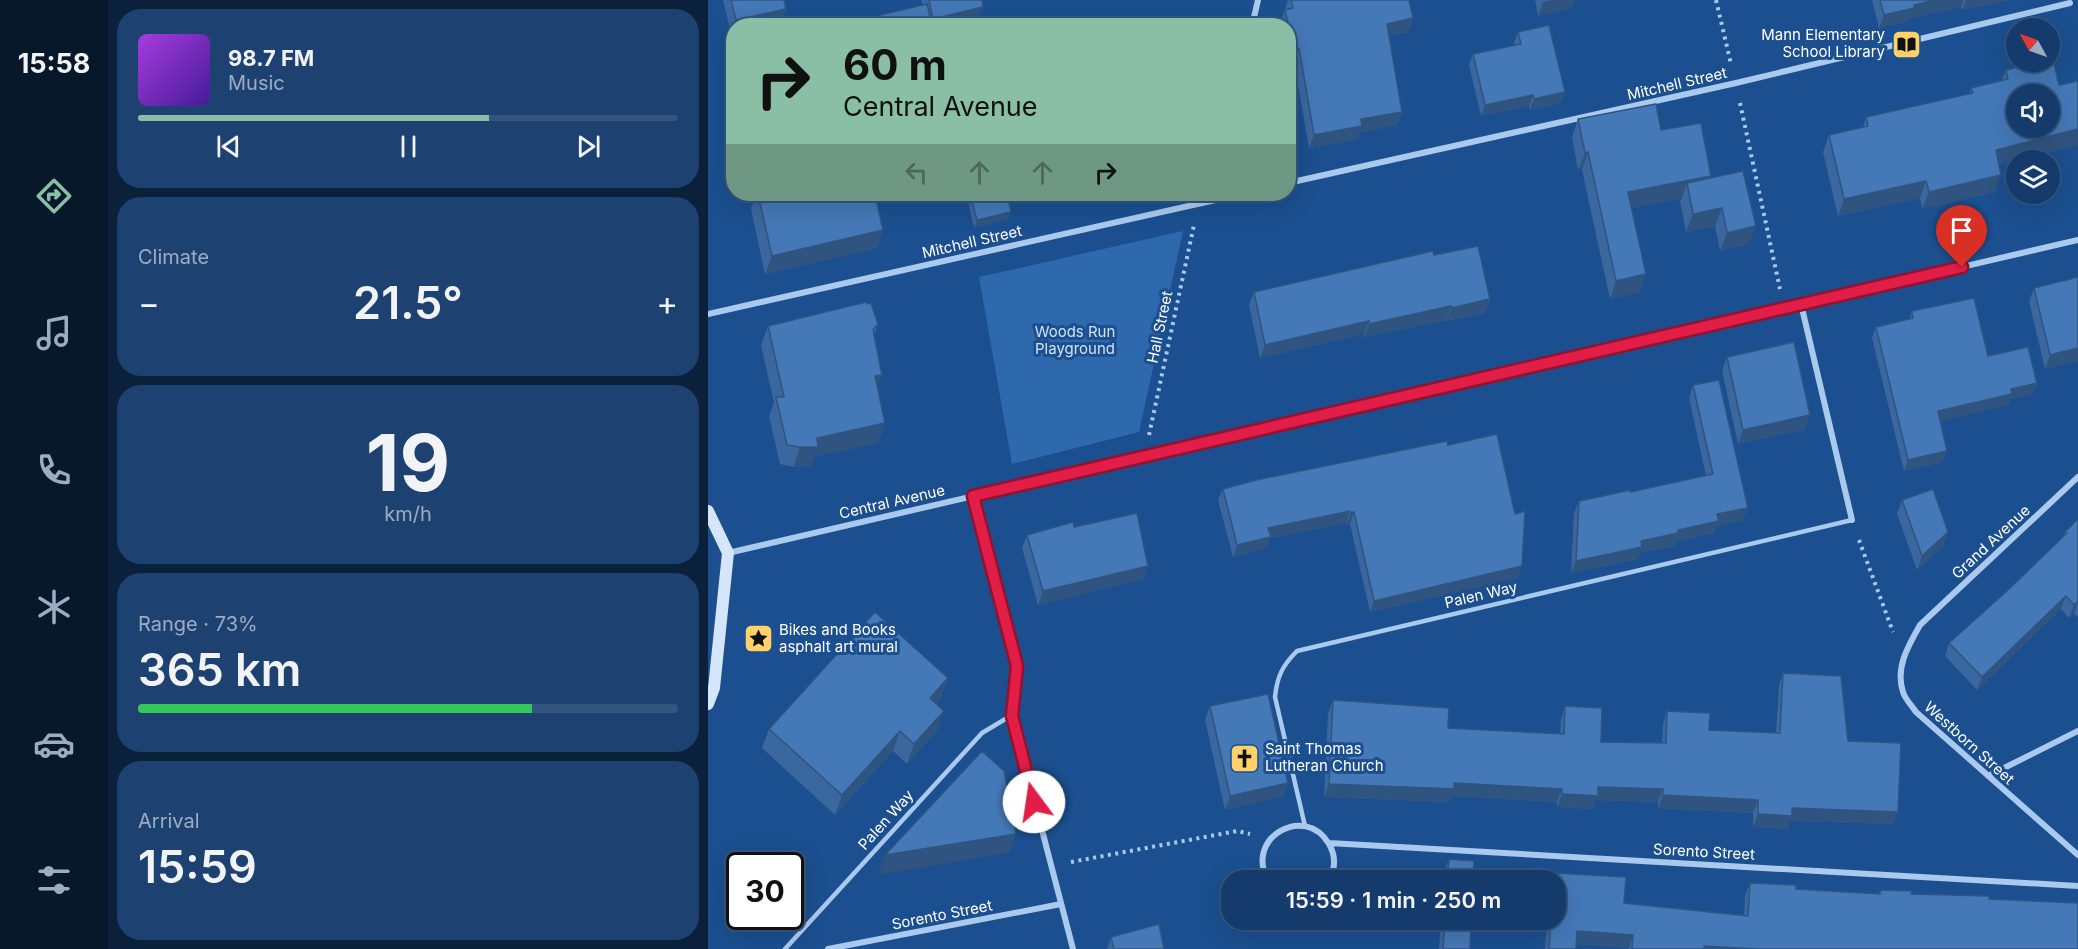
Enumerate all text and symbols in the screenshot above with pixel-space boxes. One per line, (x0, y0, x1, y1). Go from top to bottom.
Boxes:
north arrow (2006, 18, 2060, 72)
map controls (2006, 18, 2060, 204)
place label: Mann Elementary School Library (1761, 25, 1886, 61)
library icon: Mann Elementary School Library (1890, 28, 1922, 60)
text: 60 m (843, 39, 947, 90)
icon: right (744, 42, 822, 120)
text: 98.7 FM (228, 45, 314, 71)
text: 15:58 (18, 47, 90, 80)
street label: Mitchell Street (1625, 63, 1729, 104)
text: Music (228, 71, 285, 95)
button: sound (2006, 84, 2060, 138)
text: Central Avenue (843, 90, 1038, 123)
icon: previous (212, 130, 245, 163)
icon: pause (392, 130, 425, 163)
icon: next (572, 130, 605, 163)
button: layers (2006, 150, 2060, 204)
icon: left (900, 156, 933, 189)
icon: ahead (963, 156, 996, 189)
icon: ahead (1026, 156, 1059, 189)
icon: right (1089, 156, 1122, 189)
icon: directions (33, 175, 75, 217)
pin (1936, 205, 1987, 267)
icon: arrive (1945, 214, 1978, 247)
street label: Mitchell Street (920, 221, 1024, 262)
text: Climate (138, 245, 209, 269)
text: 21.5° (353, 275, 463, 330)
text: − (138, 283, 160, 323)
text: + (656, 283, 678, 323)
street label: Hall Street (1143, 289, 1176, 365)
icon: music (33, 312, 75, 354)
park label: Woods Run Playground (1035, 322, 1115, 358)
text: 19 (366, 415, 450, 510)
icon: phone (33, 449, 75, 491)
street label: Central Avenue (837, 480, 947, 523)
street label: Grand Avenue (1948, 501, 2034, 583)
text: km/h (384, 502, 432, 526)
street label: Palen Way (1443, 577, 1520, 612)
icon: climate (33, 586, 75, 628)
text: Range · 73% (138, 612, 258, 636)
place label: Bikes and Books asphalt art mural (779, 620, 898, 656)
place icon: Bikes and Books asphalt art mural (742, 623, 774, 655)
text: 365 km (138, 642, 301, 697)
street label: Westborn Street (1920, 697, 2019, 788)
icon: car (33, 723, 75, 765)
place label: Saint Thomas Lutheran Church (1265, 739, 1384, 775)
church icon: Saint Thomas Lutheran Church (1228, 742, 1260, 774)
position arrow (1002, 770, 1066, 834)
street label: Palen Way (854, 785, 918, 854)
text: Arrival (138, 809, 200, 833)
text: 15:59 (138, 839, 257, 894)
street label: Sorento Street (1653, 839, 1756, 864)
speed limit sign: 30 (726, 852, 804, 930)
icon: filters (33, 859, 75, 901)
text: 15:59 · 1 min · 250 m (1286, 887, 1501, 913)
street label: Sorento Street (890, 895, 994, 934)

